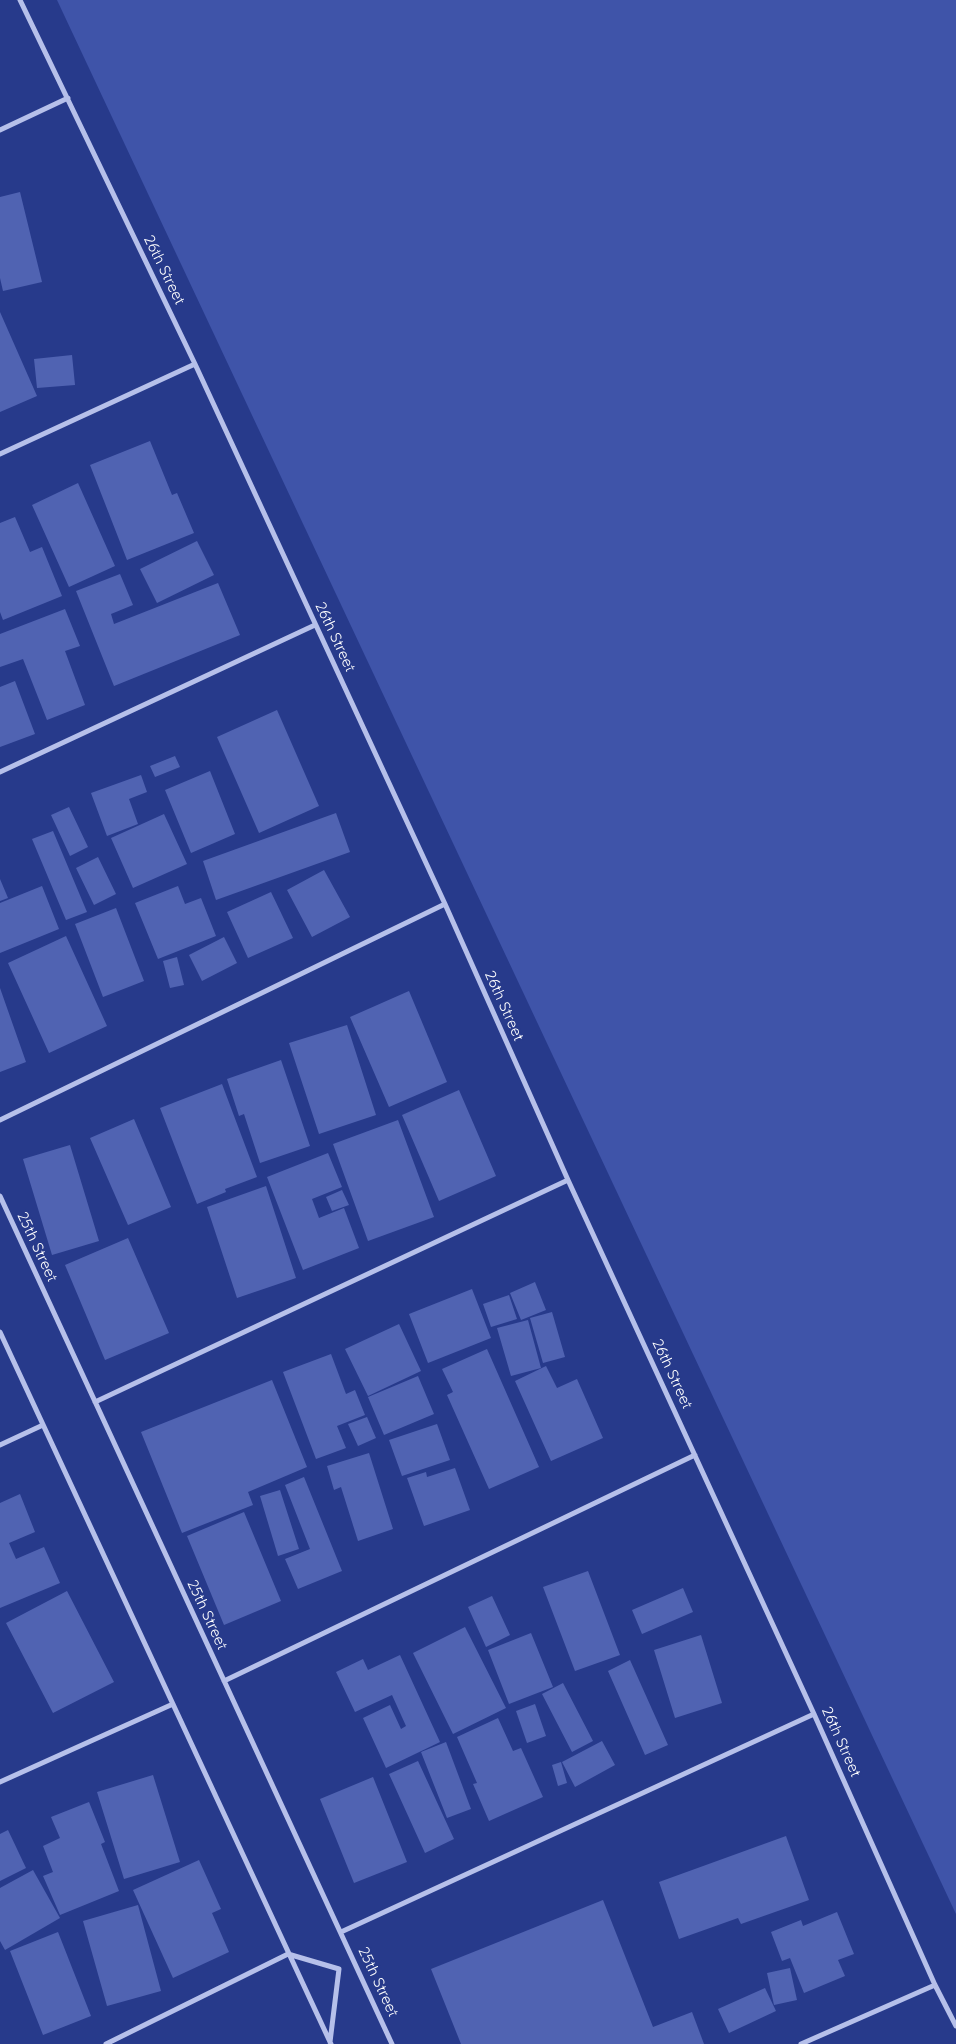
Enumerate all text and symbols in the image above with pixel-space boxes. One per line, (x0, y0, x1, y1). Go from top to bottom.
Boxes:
street label: 26th Street (139, 232, 189, 308)
street label: 26th Street (311, 599, 359, 675)
street label: 26th Street (481, 968, 527, 1044)
street label: 25th Street (13, 1209, 61, 1285)
street label: 26th Street (648, 1336, 696, 1412)
street label: 25th Street (183, 1577, 231, 1653)
street label: 26th Street (818, 1704, 864, 1780)
street label: 25th Street (354, 1944, 402, 2020)

